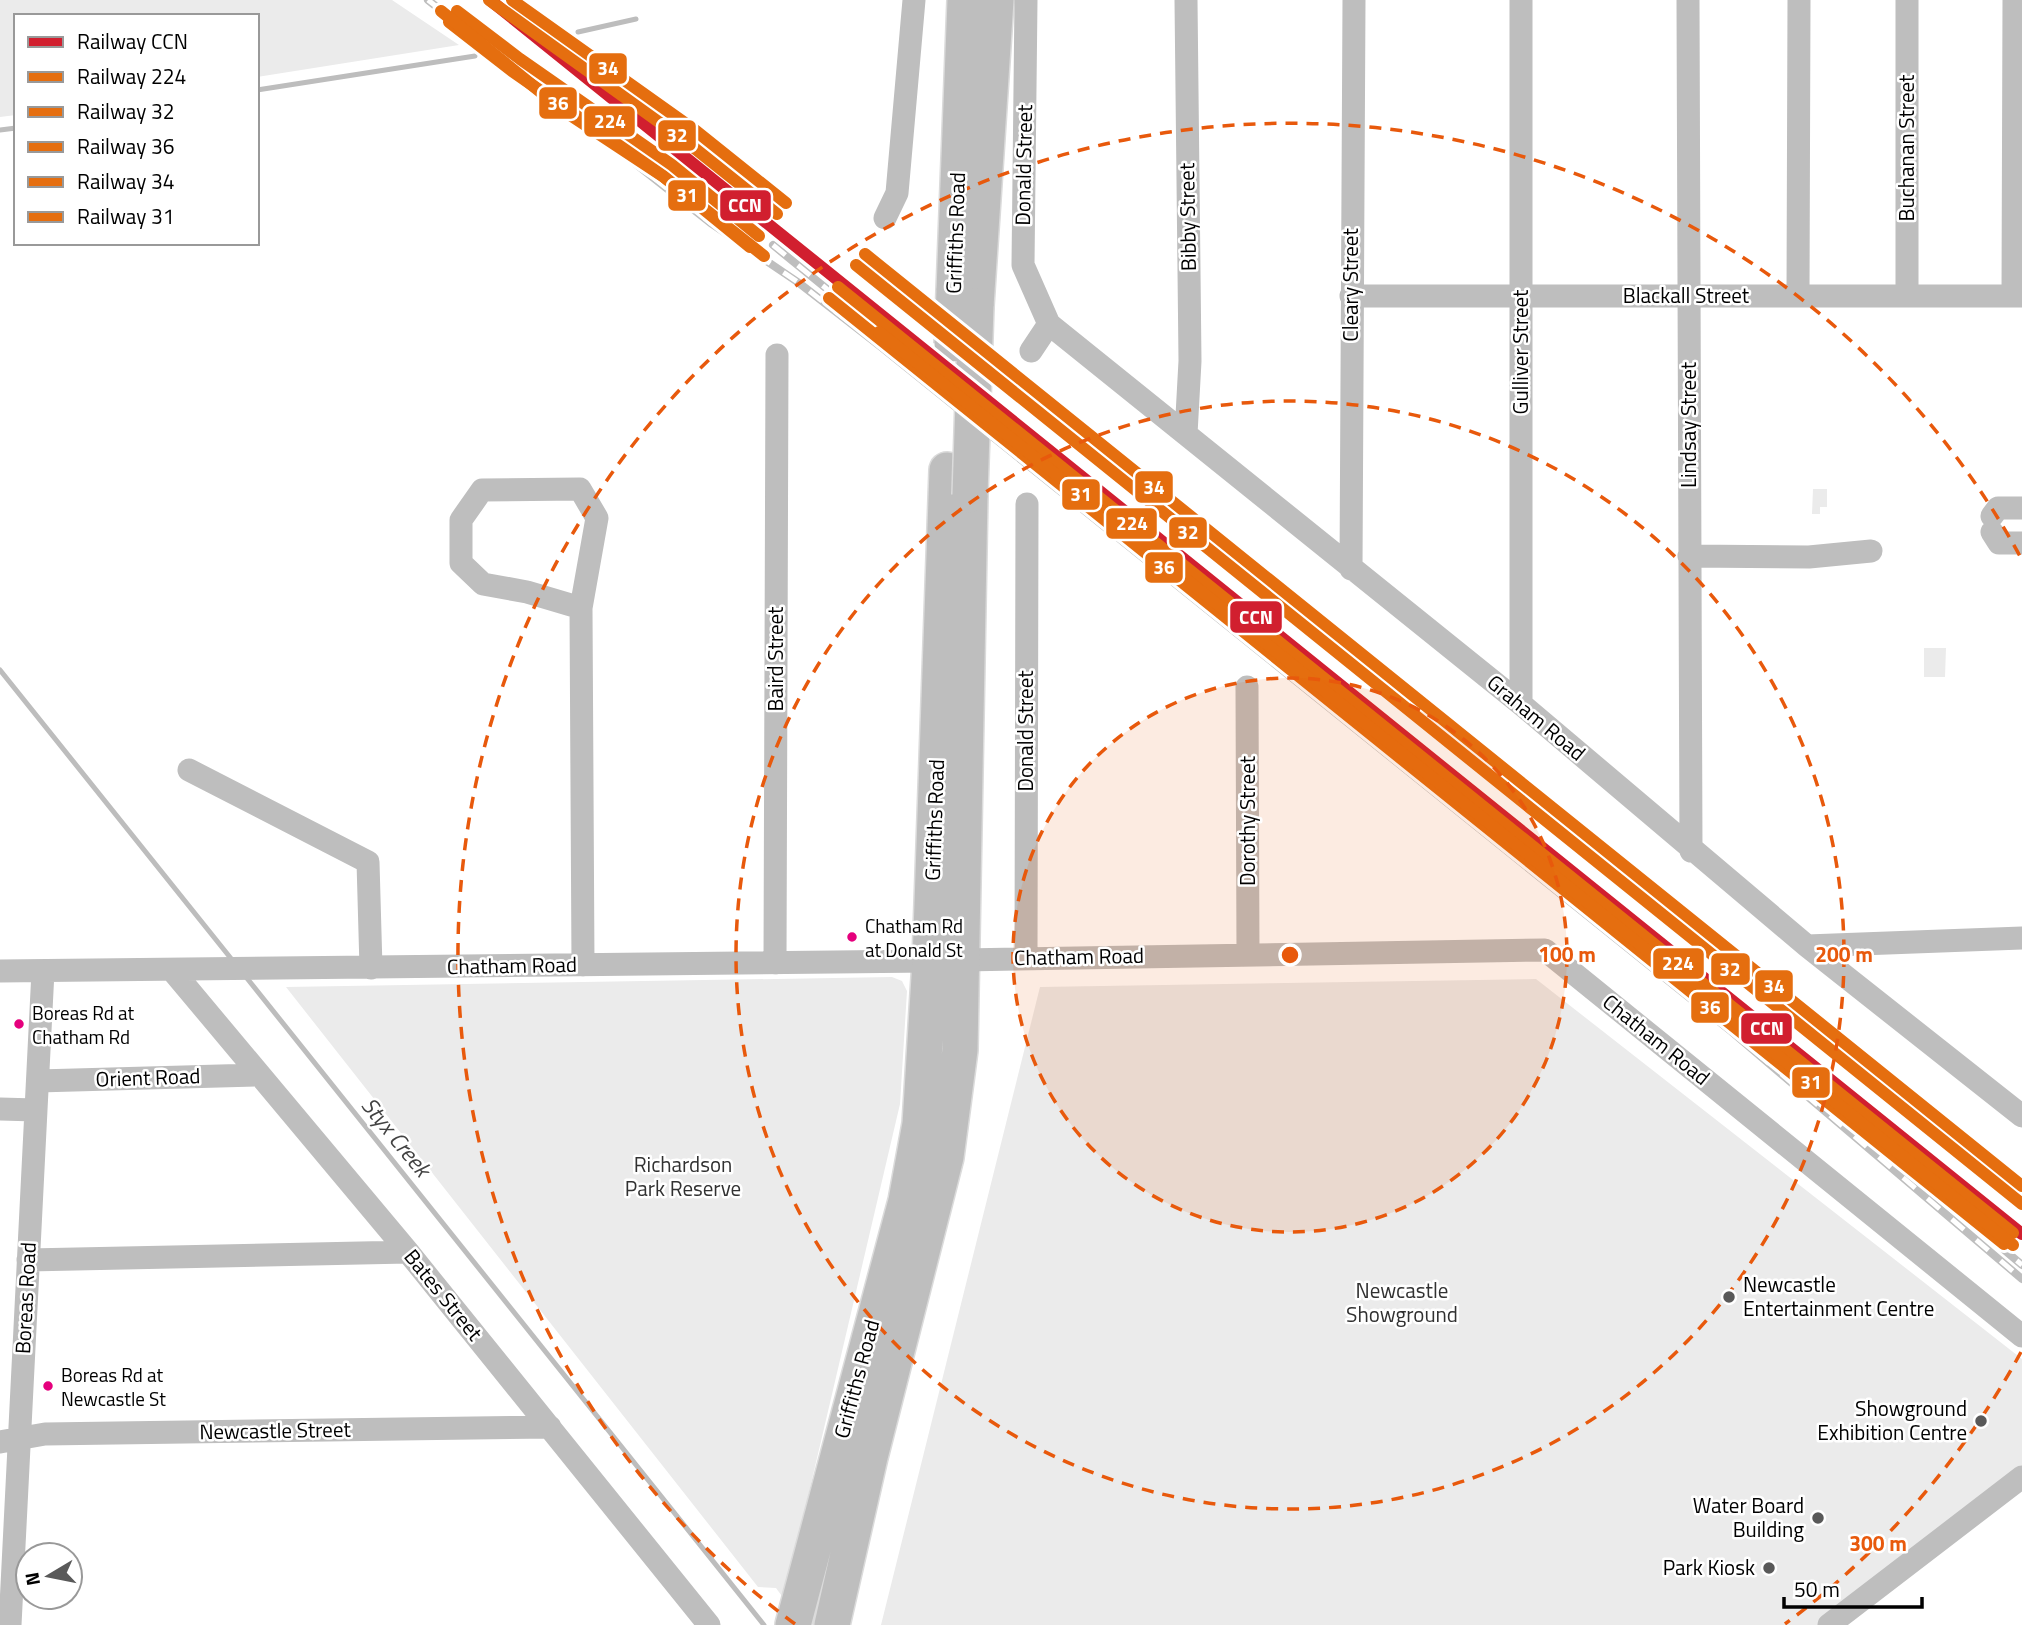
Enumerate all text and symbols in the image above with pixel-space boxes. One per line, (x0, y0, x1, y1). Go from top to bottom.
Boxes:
legend (14, 14, 259, 245)
text: Railway CCN (77, 25, 188, 57)
line badge: 34 (588, 52, 628, 85)
text: 34 (597, 53, 619, 82)
text: Railway 224 (77, 60, 186, 92)
street label: Buchanan Street (1890, 74, 1922, 221)
line badge: 36 (538, 86, 578, 120)
text: 36 (547, 88, 569, 117)
text: Railway 32 (77, 95, 175, 127)
street label: Donald Street (1006, 104, 1040, 226)
line badge: 224 (583, 105, 636, 138)
text: 224 (594, 106, 626, 135)
line badge: 32 (657, 119, 697, 152)
text: 32 (666, 120, 688, 149)
text: Railway 36 (77, 130, 175, 162)
street label: Bibby Street (1170, 162, 1204, 271)
text: Railway 34 (77, 165, 175, 197)
street label: Griffiths Road (937, 172, 973, 294)
line badge: 31 (667, 179, 707, 212)
text: 31 (676, 180, 698, 209)
line badge: CCN (719, 189, 772, 222)
text: CCN (728, 190, 762, 219)
text: Railway 31 (77, 200, 175, 232)
street label: Cleary Street (1334, 228, 1366, 342)
street label: Blackall Street (1623, 279, 1750, 311)
street label: Gulliver Street (1504, 289, 1536, 414)
street label: Lindsay Street (1672, 361, 1704, 488)
line badge: 34 (1134, 470, 1174, 504)
text: 34 (1143, 472, 1165, 501)
line badge: 31 (1061, 478, 1101, 511)
text: 31 (1070, 479, 1092, 508)
line badge: 224 (1105, 507, 1158, 540)
text: 224 (1116, 508, 1148, 537)
line badge: 32 (1168, 516, 1208, 549)
text: 32 (1177, 517, 1199, 546)
line badge: 36 (1144, 551, 1184, 584)
text: 36 (1153, 552, 1175, 581)
line badge: CCN (1229, 600, 1283, 634)
text: CCN (1239, 602, 1273, 631)
street label: Baird Street (759, 606, 791, 711)
street label: Graham Road (1480, 666, 1593, 768)
street label: Donald Street (1009, 670, 1041, 792)
street label: Dorothy Street (1231, 755, 1263, 886)
street label: Griffiths Road (916, 759, 952, 881)
place label: Chatham Rd at Donald St (865, 911, 963, 964)
marker: Chatham Rd at Donald St (845, 930, 859, 944)
text: 100 m (1538, 938, 1596, 970)
text: 200 m (1815, 938, 1873, 970)
street label: Chatham Road (1014, 939, 1144, 973)
centre of rings (1278, 943, 1302, 967)
line badge: 224 (1652, 947, 1705, 980)
street label: Chatham Road (447, 948, 577, 982)
text: 224 (1662, 948, 1694, 977)
line badge: 32 (1710, 952, 1751, 986)
text: 32 (1719, 954, 1741, 983)
line badge: 34 (1754, 969, 1794, 1003)
text: 34 (1763, 971, 1785, 1000)
street label: Chatham Road (1596, 986, 1717, 1093)
line badge: 36 (1690, 991, 1730, 1024)
text: 36 (1699, 992, 1721, 1021)
place label: Boreas Rd at Chatham Rd (32, 998, 135, 1051)
line badge: CCN (1740, 1012, 1793, 1045)
text: CCN (1750, 1013, 1784, 1042)
marker: Boreas Rd at Chatham Rd (12, 1017, 26, 1031)
street label: Orient Road (95, 1059, 201, 1095)
line badge: 31 (1791, 1066, 1831, 1099)
text: 31 (1800, 1067, 1822, 1096)
water label: Styx Creek (353, 1089, 441, 1186)
park label: Richardson Park Reserve (625, 1148, 741, 1204)
street label: Boreas Road (6, 1241, 44, 1355)
street label: Bates Street (397, 1242, 491, 1348)
place label: Newcastle Entertainment Centre (1743, 1268, 1934, 1324)
park label: Newcastle Showground (1346, 1274, 1458, 1330)
marker: Newcastle Entertainment Centre (1721, 1289, 1737, 1305)
street label: Griffiths Road (825, 1316, 887, 1442)
place label: Boreas Rd at Newcastle St (61, 1360, 166, 1413)
marker: Boreas Rd at Newcastle St (41, 1379, 55, 1393)
place label: Showground Exhibition Centre (1817, 1392, 1967, 1448)
street label: Newcastle Street (199, 1413, 352, 1447)
marker: Showground Exhibition Centre (1973, 1413, 1989, 1429)
place label: Water Board Building (1693, 1489, 1804, 1545)
marker: Water Board Building (1810, 1510, 1826, 1526)
text: 300 m (1849, 1527, 1907, 1559)
north arrow (14, 1541, 84, 1611)
place label: Park Kiosk (1663, 1551, 1755, 1583)
marker: Park Kiosk (1761, 1560, 1777, 1576)
scale bar (1784, 1566, 1922, 1610)
text: N (16, 1570, 47, 1588)
text: 50 m (1794, 1573, 1840, 1605)

